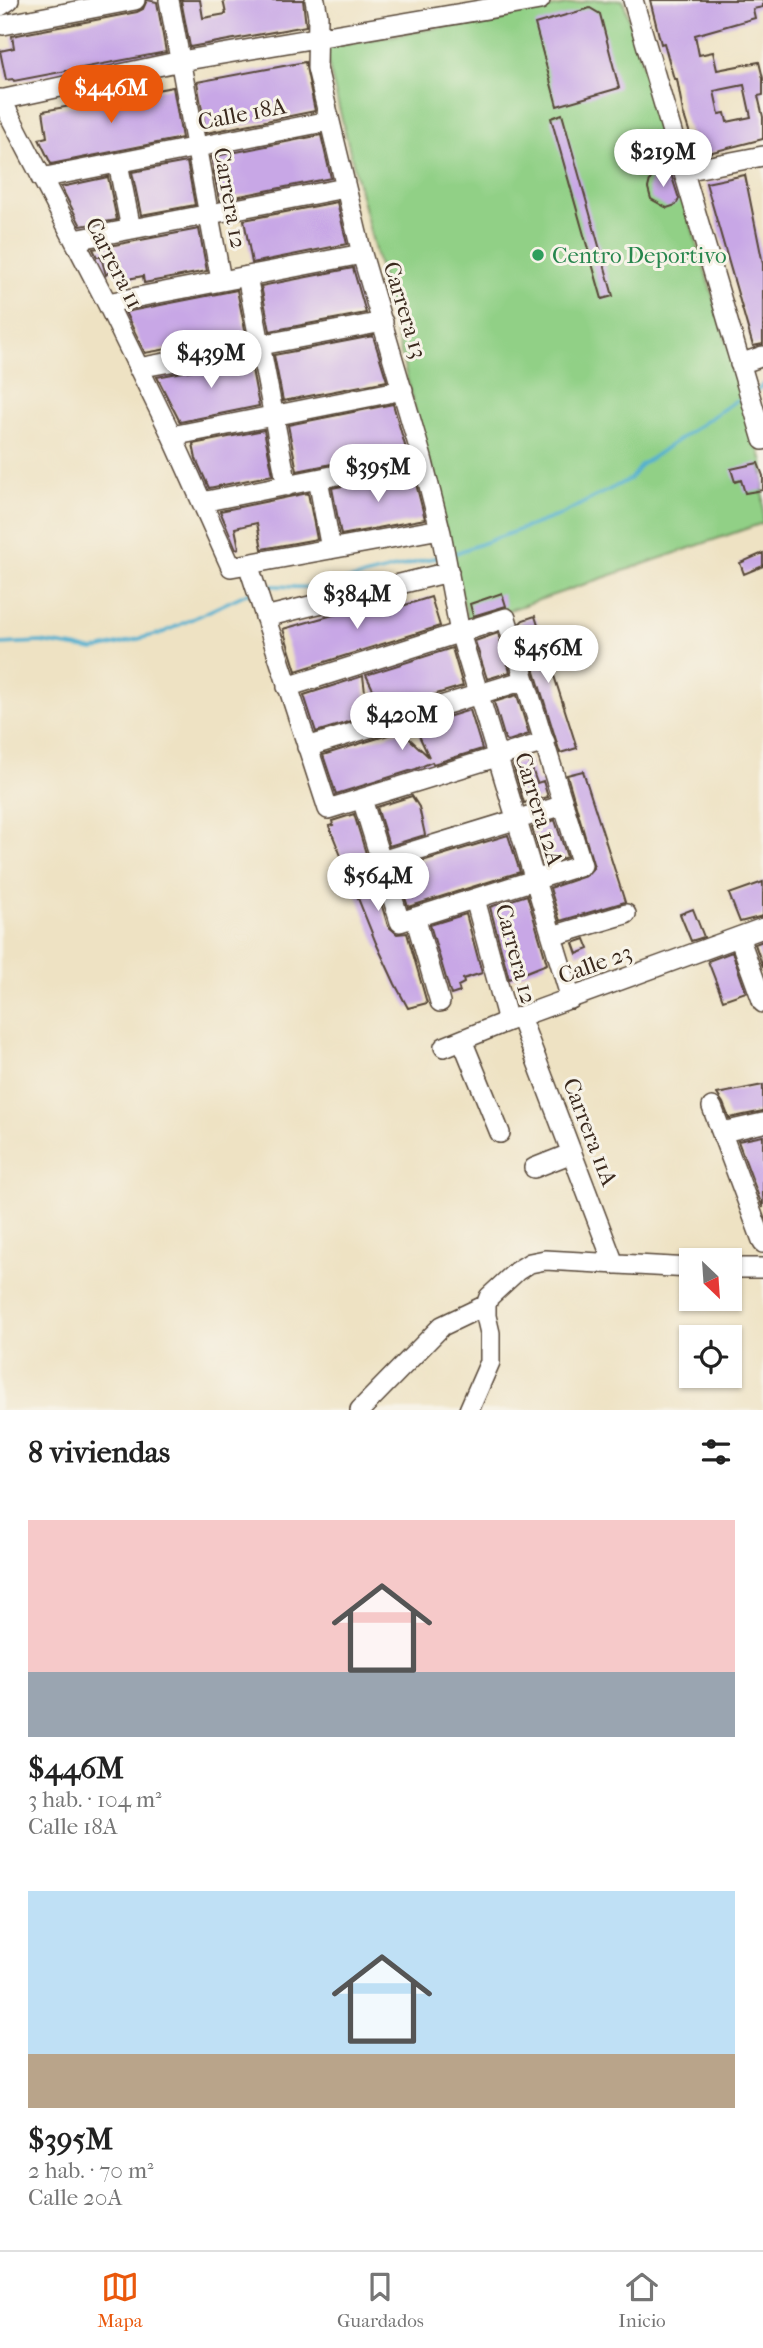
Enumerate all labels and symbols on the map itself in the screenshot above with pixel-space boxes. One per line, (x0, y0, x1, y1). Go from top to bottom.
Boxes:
pin: $446M (62, 66, 160, 125)
street label: Calle 18A (195, 92, 290, 136)
pin: $219M (614, 130, 712, 189)
street label: Carrera 12 (208, 145, 252, 251)
street label: Carrera 11 (80, 213, 148, 313)
place label: Centro Deportivo (552, 242, 727, 269)
marker: Centro Deportivo (530, 247, 546, 263)
street label: Carrera 13 (377, 258, 433, 362)
pin: $439M (162, 330, 260, 390)
pin: $395M (329, 444, 427, 504)
pin: $384M (308, 572, 406, 631)
pin: $456M (499, 626, 597, 685)
pin: $420M (353, 692, 451, 752)
street label: Carrera 12A (509, 749, 569, 870)
pin: $564M (329, 853, 427, 913)
street label: Carrera 12 (490, 901, 542, 1007)
street label: Calle 23 (555, 938, 635, 990)
street label: Carrera 11A (557, 1074, 623, 1191)
north arrow (679, 1248, 742, 1311)

